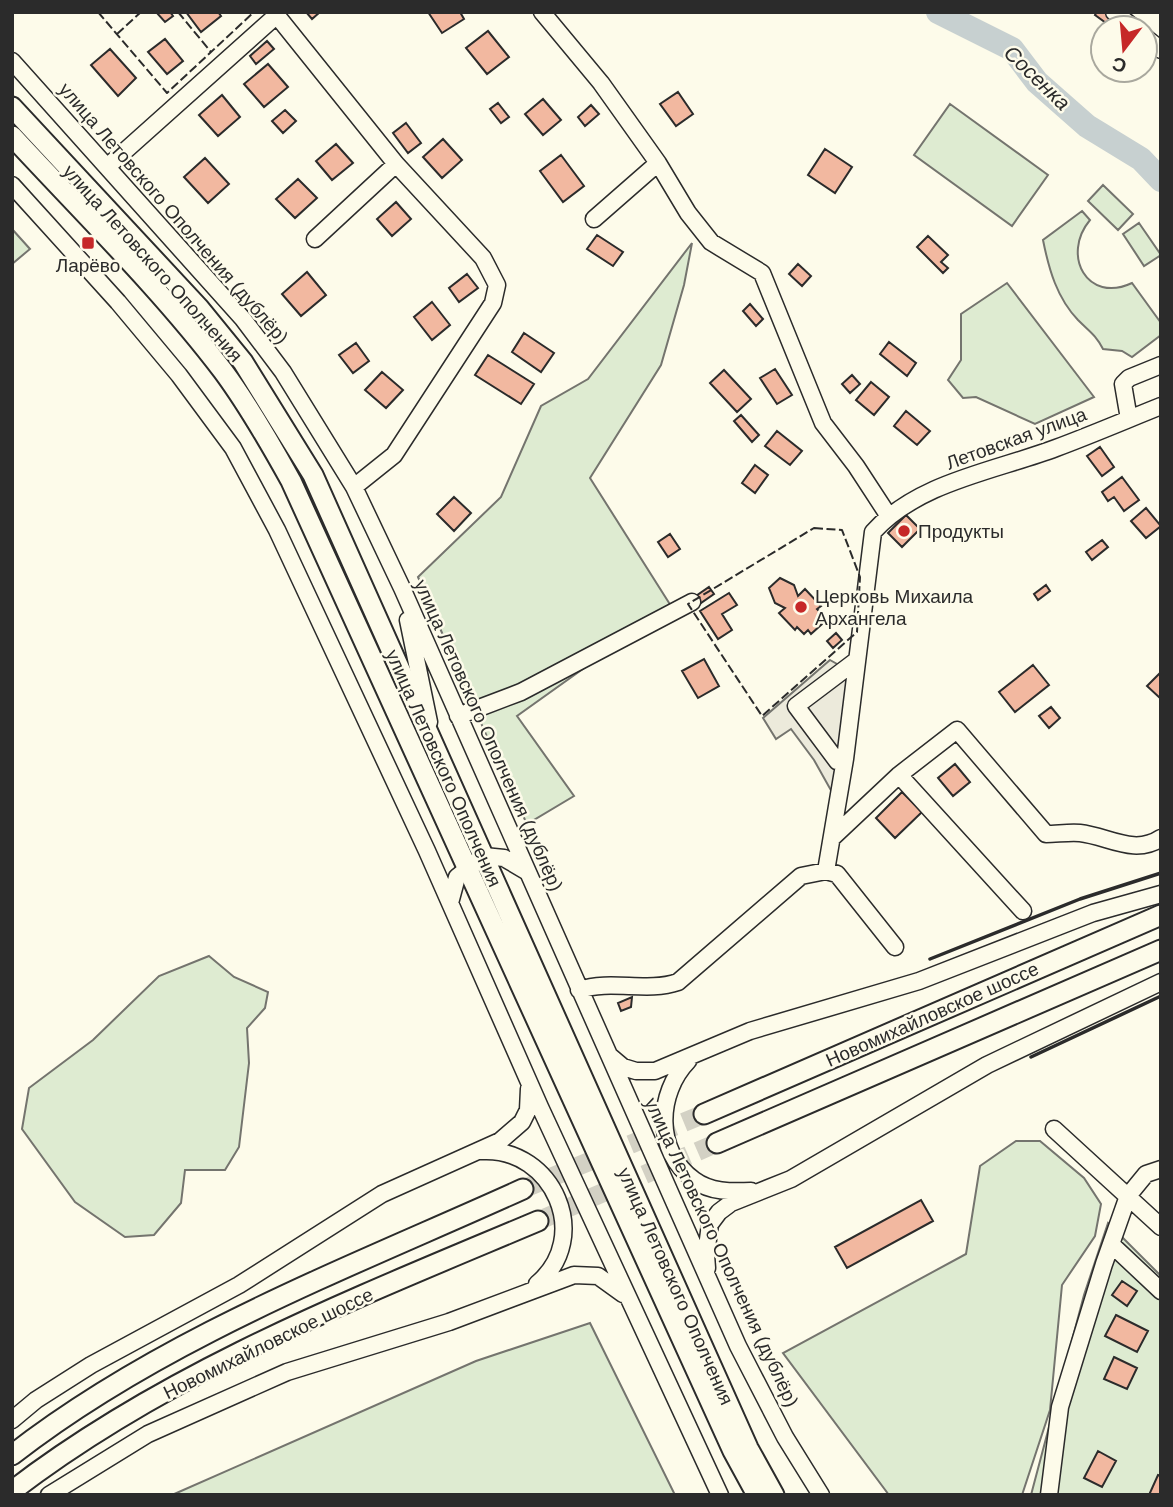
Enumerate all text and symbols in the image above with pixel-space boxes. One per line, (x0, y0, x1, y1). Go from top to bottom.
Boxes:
north arrow (1089, 14, 1159, 84)
water label: Сосенка (1000, 41, 1075, 114)
text: С (1110, 53, 1129, 77)
street label: улица Летовского Ополчения (дублёр) (54, 78, 294, 348)
street label: улица Летовского Ополчения (58, 160, 248, 366)
marker: Ларёво (80, 235, 96, 251)
place label: Ларёво (56, 255, 120, 276)
street label: Летовская улица (943, 403, 1090, 474)
place label: Продукты (918, 521, 1004, 542)
marker: Продукты (896, 523, 912, 539)
street label: улица Летовского Ополчения (дублёр) (410, 576, 568, 894)
place label: Церковь Михаила Архангела (815, 586, 974, 629)
marker: Церковь Михаила Архангела (793, 599, 809, 615)
street label: улица Летовского Ополчения (381, 646, 507, 890)
street label: Новомихайловское шоссе (823, 958, 1042, 1071)
street label: улица Летовского Ополчения (дублёр) (640, 1094, 804, 1410)
street label: улица Летовского Ополчения (613, 1164, 739, 1408)
street label: Новомихайловское шоссе (160, 1284, 376, 1403)

